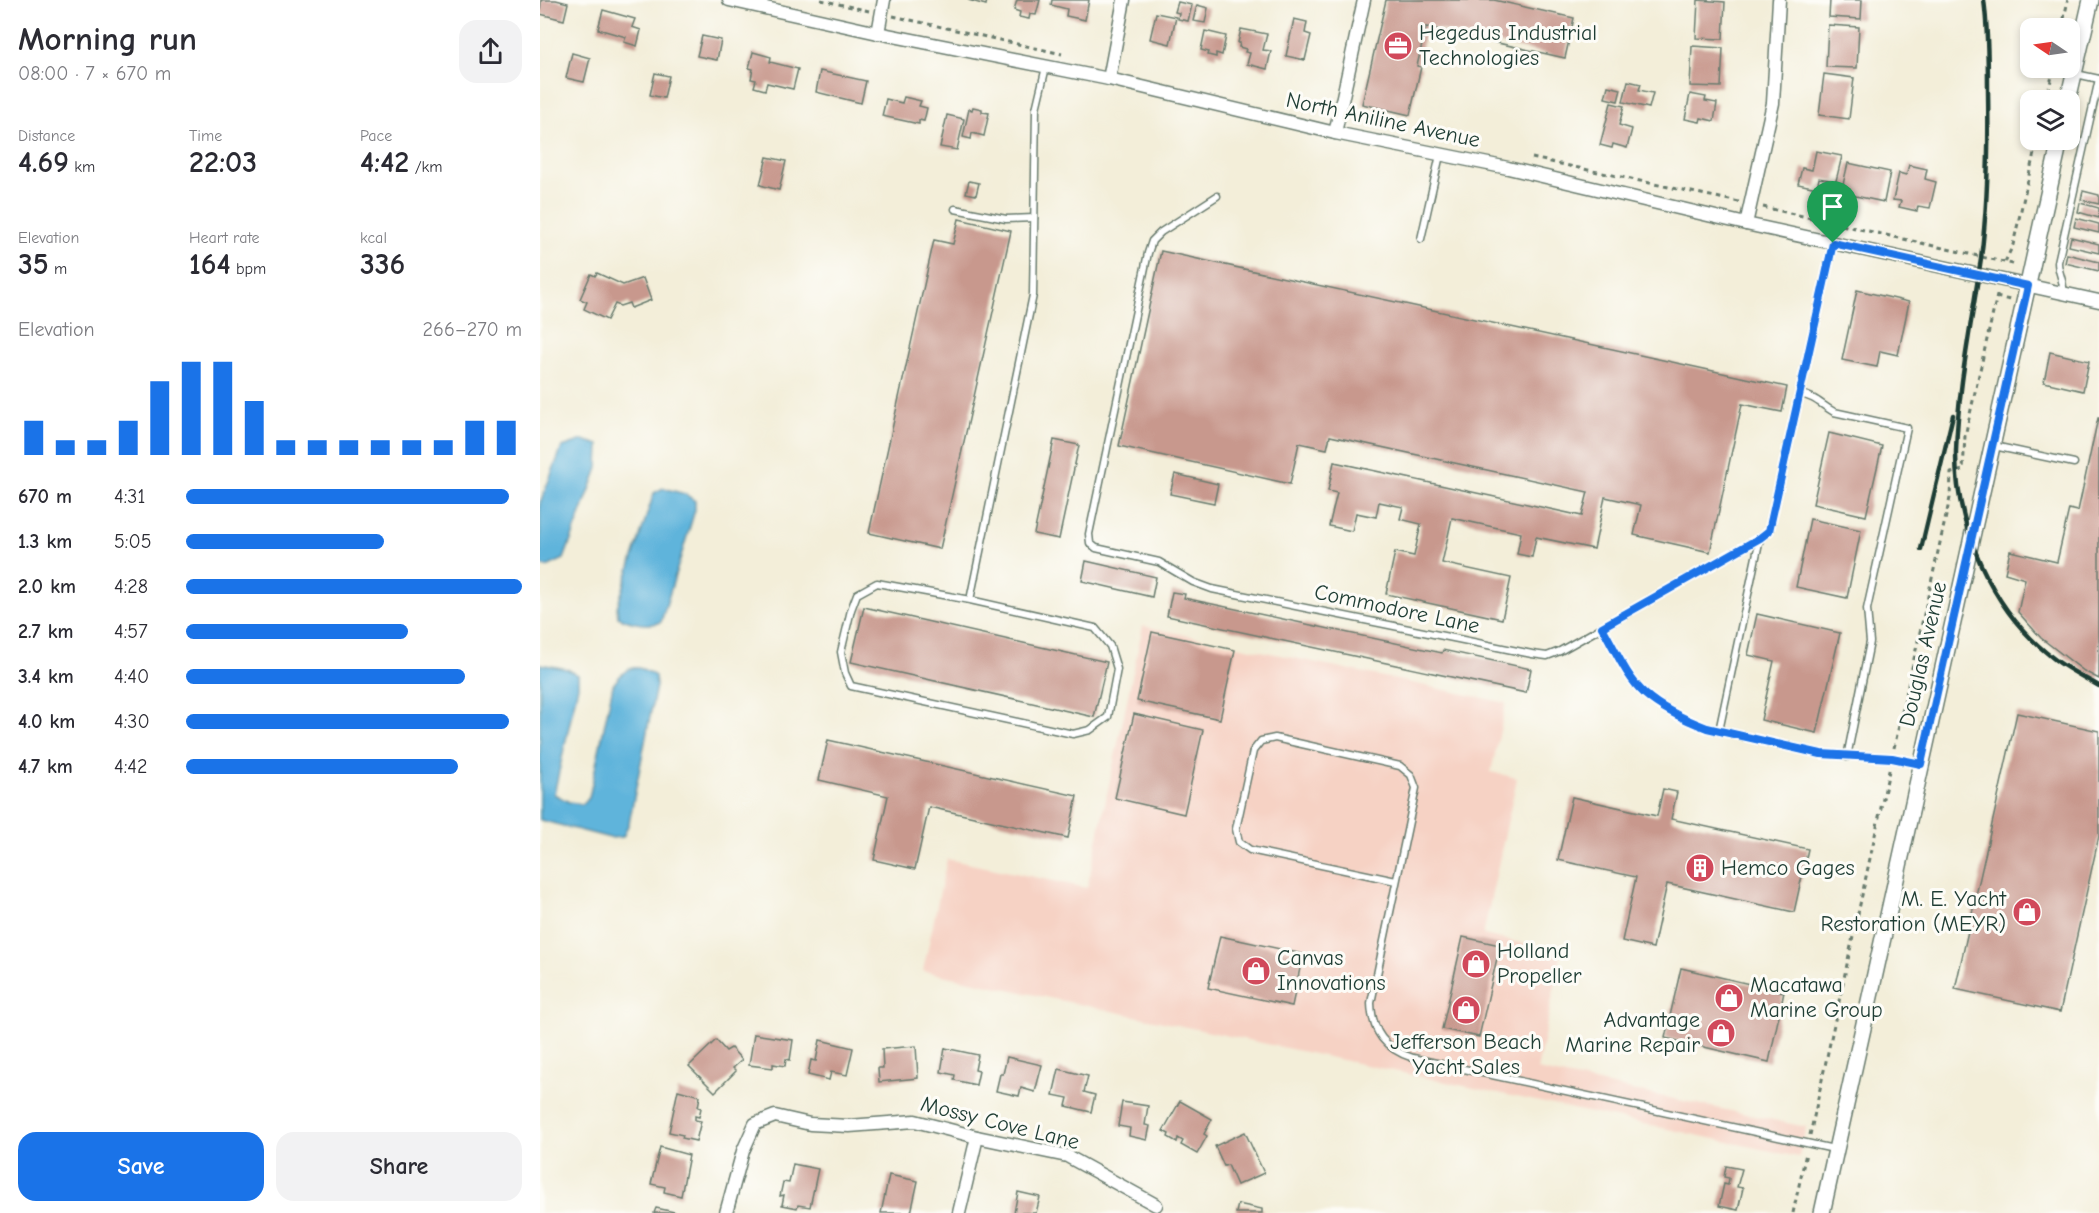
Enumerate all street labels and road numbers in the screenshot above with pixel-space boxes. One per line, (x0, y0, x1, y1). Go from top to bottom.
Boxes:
street label: North Aniline Avenue (1284, 87, 1482, 153)
street label: Commodore Lane (1312, 579, 1482, 639)
street label: Douglas Avenue (1894, 579, 1952, 729)
street label: Mossy Cove Lane (918, 1091, 1082, 1155)

